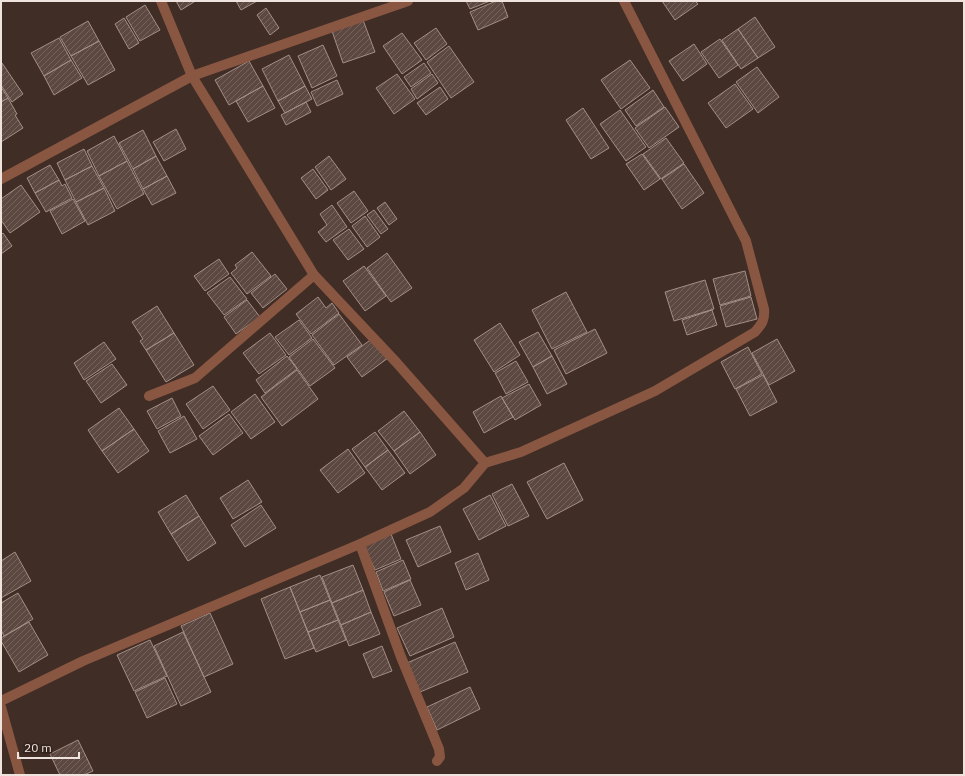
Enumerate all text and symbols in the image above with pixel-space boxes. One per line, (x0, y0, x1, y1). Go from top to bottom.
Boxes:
scale bar (18, 734, 79, 760)
text: 20 m (24, 740, 52, 755)

